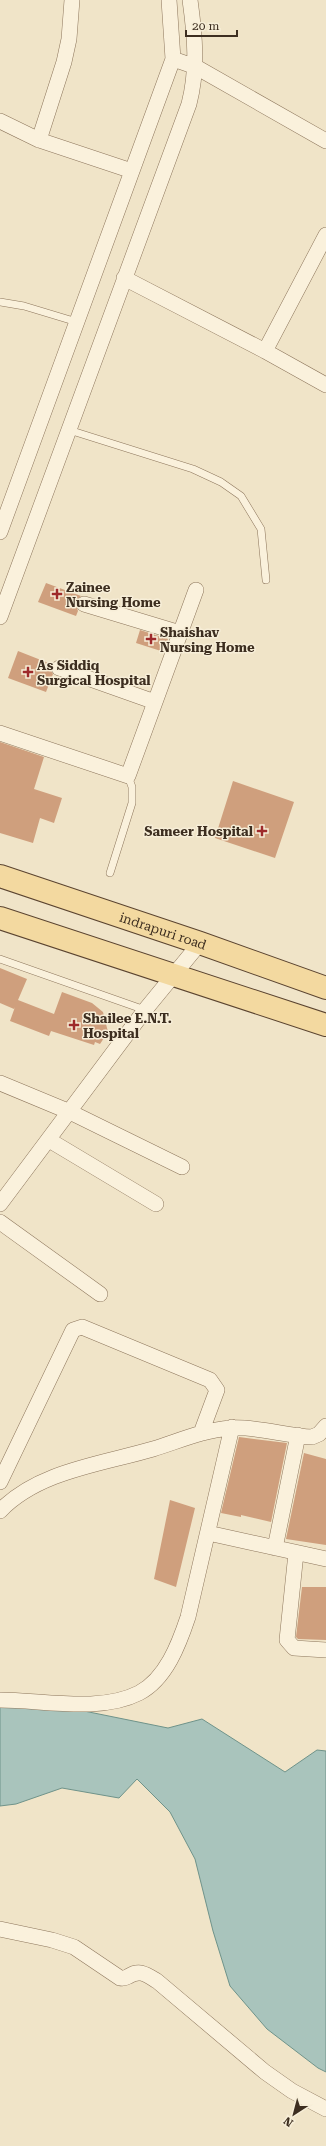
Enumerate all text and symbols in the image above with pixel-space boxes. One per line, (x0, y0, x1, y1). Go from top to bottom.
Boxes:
scale bar (186, 12, 237, 38)
text: 20 m (192, 19, 219, 33)
place label: Zainee Nursing Home (66, 580, 161, 610)
marker: Zainee Nursing Home (51, 588, 63, 600)
place label: Shaishav Nursing Home (160, 625, 255, 655)
marker: Shaishav Nursing Home (145, 633, 157, 645)
place label: As Siddiq Surgical Hospital (37, 658, 151, 688)
marker: As Siddiq Surgical Hospital (22, 666, 34, 678)
place label: Sameer Hospital (144, 824, 254, 839)
marker: Sameer Hospital (256, 825, 268, 837)
street label: indrapuri road (118, 909, 209, 952)
place label: Shailee E.N.T. Hospital (83, 1011, 172, 1041)
marker: Shailee E.N.T. Hospital (68, 1019, 80, 1031)
north arrow (274, 2094, 314, 2134)
text: N (281, 2114, 296, 2129)

